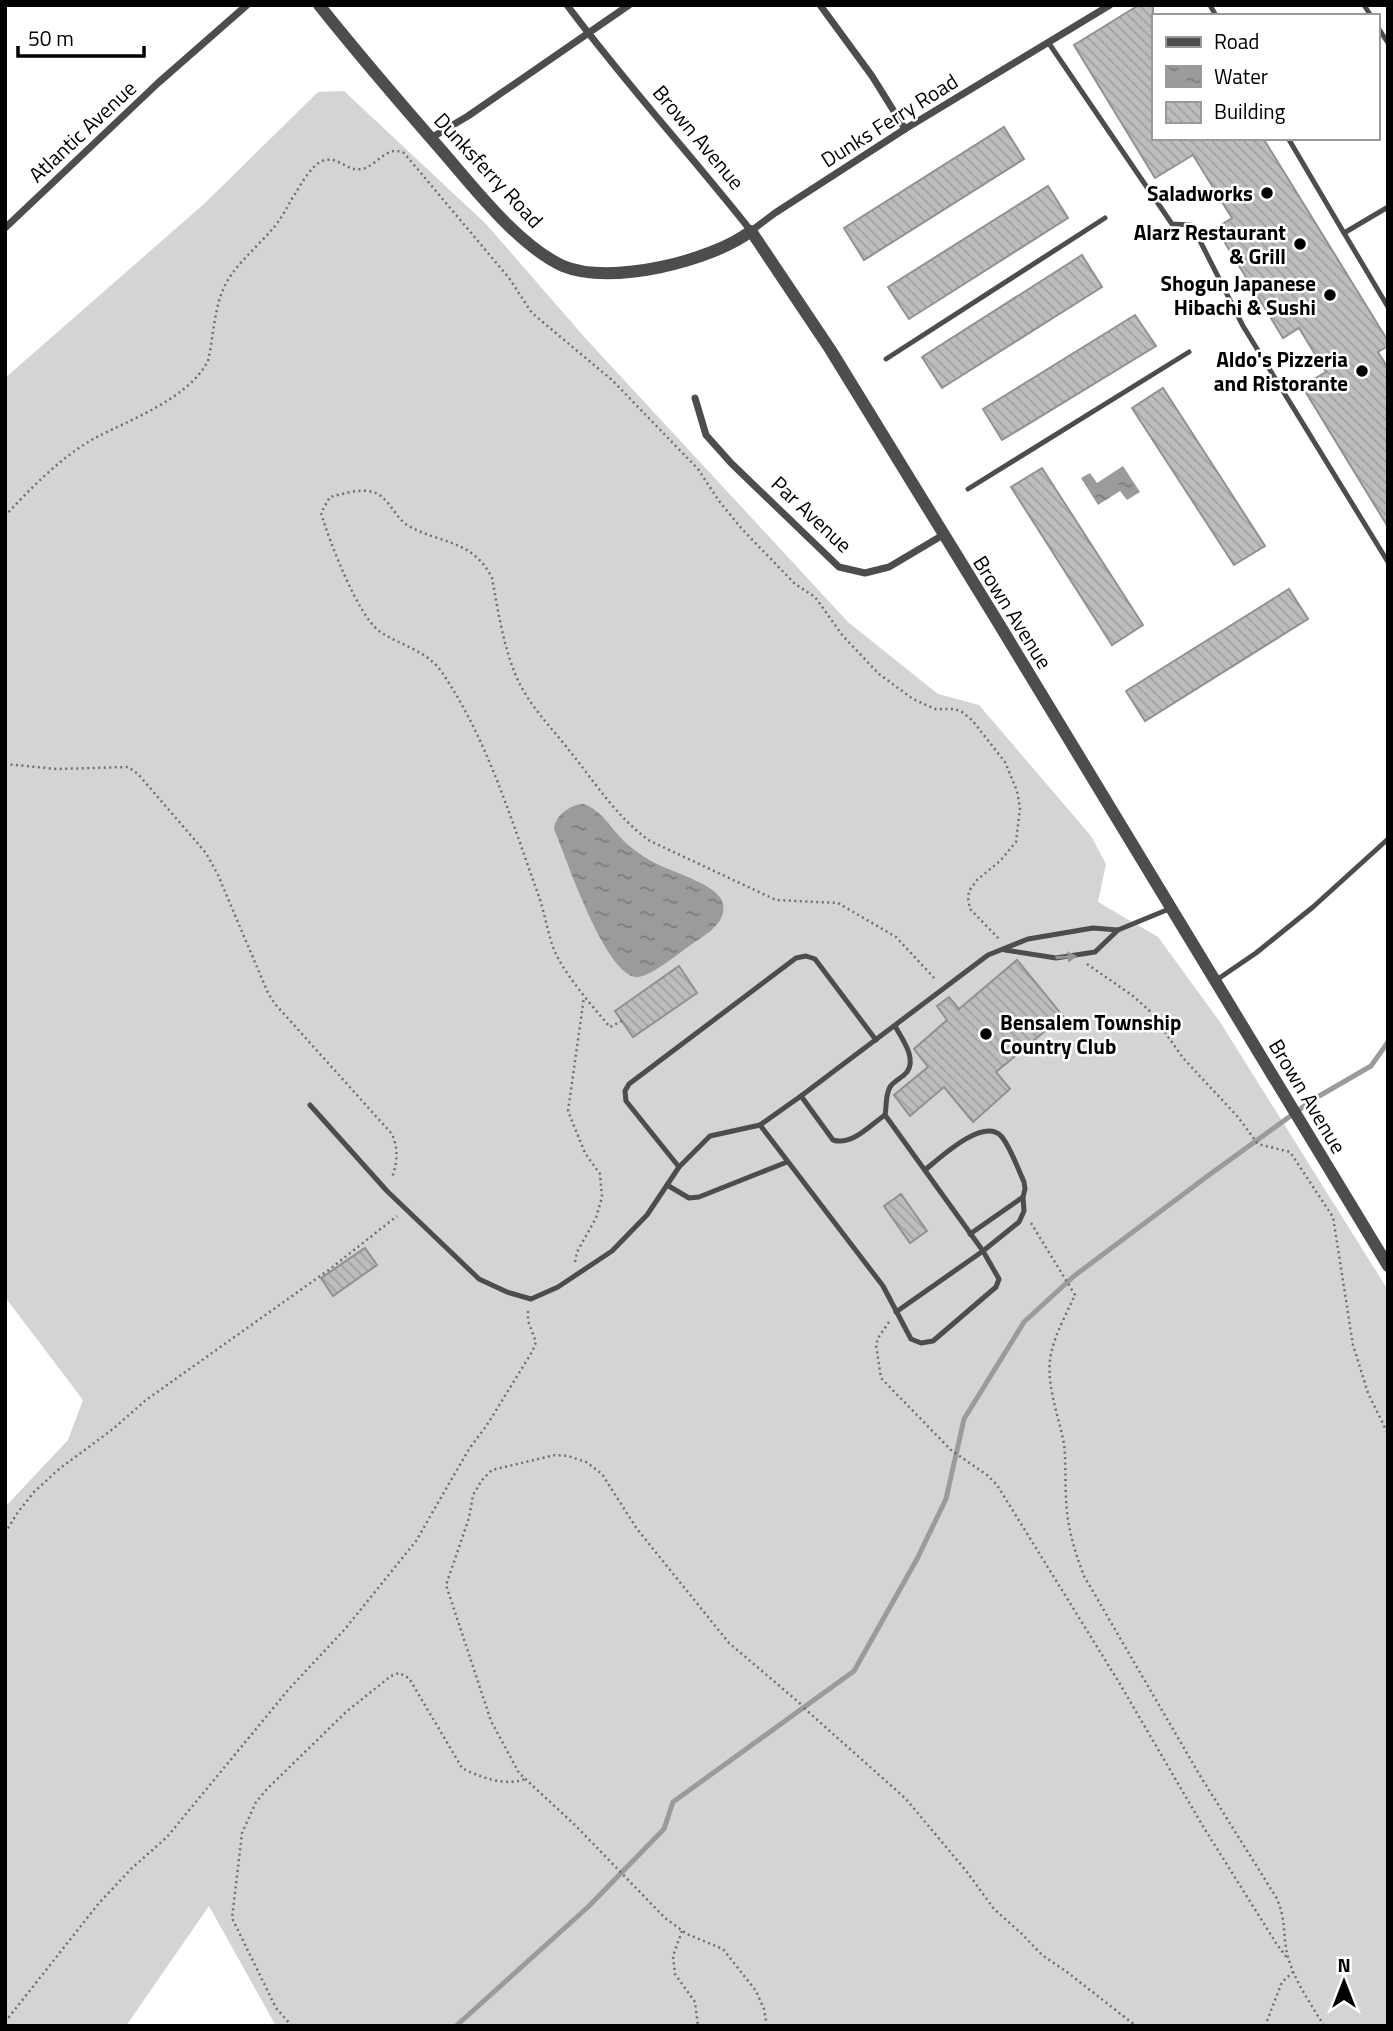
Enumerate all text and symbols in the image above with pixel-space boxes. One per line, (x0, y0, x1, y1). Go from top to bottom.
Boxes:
scale bar (18, 14, 144, 58)
legend (1152, 14, 1379, 140)
text: 50 m (28, 22, 74, 54)
text: Road (1214, 25, 1259, 57)
text: Water (1214, 60, 1268, 92)
street label: Dunks Ferry Road (814, 65, 964, 175)
street label: Atlantic Avenue (21, 72, 143, 190)
street label: Brown Avenue (645, 77, 753, 197)
text: Building (1214, 95, 1286, 127)
street label: Dunksferry Road (427, 105, 551, 235)
place label: Saladworks (1147, 177, 1253, 209)
marker: Saladworks (1259, 185, 1275, 201)
place label: Alarz Restaurant & Grill (1134, 216, 1286, 272)
marker: Alarz Restaurant & Grill (1292, 236, 1308, 252)
place label: Shogun Japanese Hibachi & Sushi (1161, 267, 1316, 323)
marker: Shogun Japanese Hibachi & Sushi (1322, 287, 1338, 303)
place label: Aldo's Pizzeria and Ristorante (1214, 343, 1348, 399)
marker: Aldo's Pizzeria and Ristorante (1354, 363, 1370, 379)
street label: Par Avenue (764, 468, 860, 560)
street label: Brown Avenue (965, 549, 1061, 675)
one-way arrow (1055, 951, 1077, 962)
place label: Bensalem Township Country Club (1000, 1006, 1181, 1062)
marker: Bensalem Township Country Club (978, 1026, 994, 1042)
street label: Brown Avenue (1261, 1033, 1355, 1159)
north arrow (1309, 1947, 1379, 2017)
text: N (1337, 1950, 1351, 1979)

